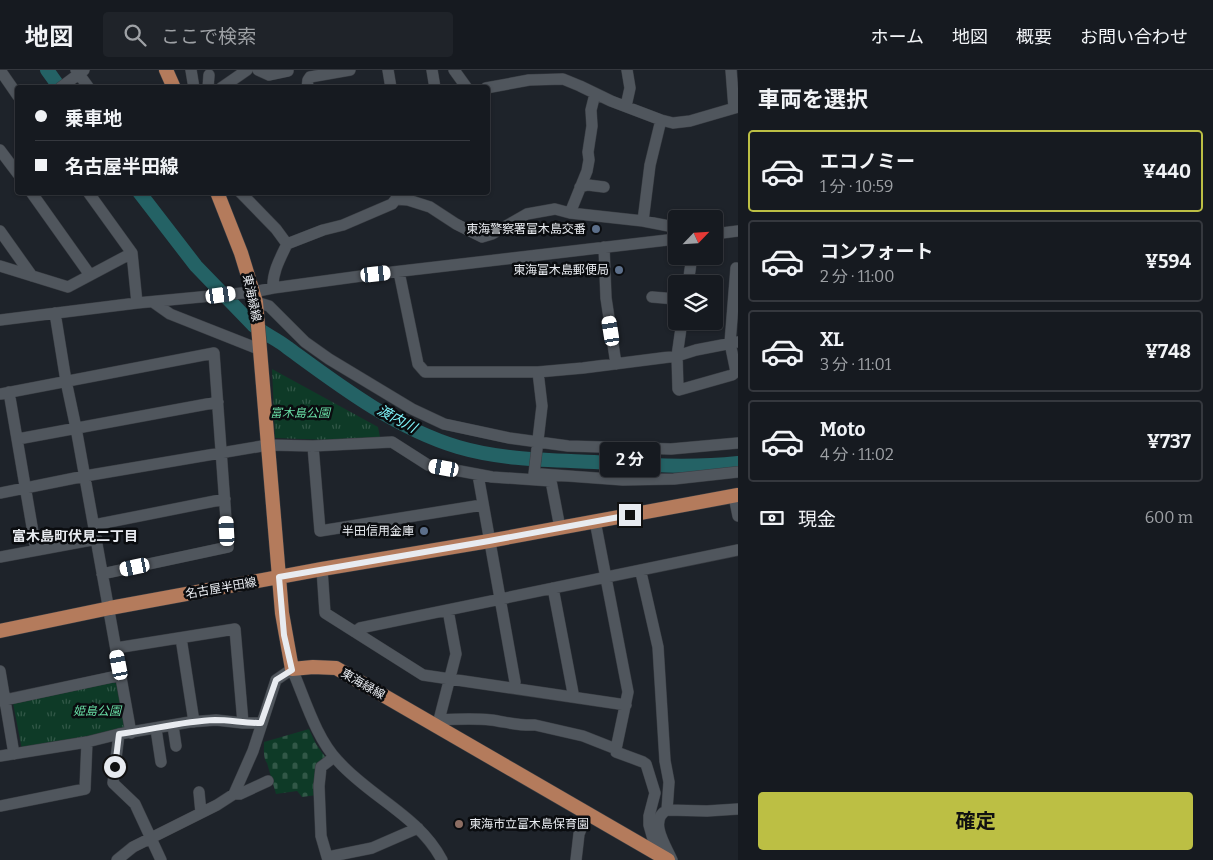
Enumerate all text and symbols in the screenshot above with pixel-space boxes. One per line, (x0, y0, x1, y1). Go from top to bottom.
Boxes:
search box (103, 12, 453, 57)
icon: search (121, 21, 149, 49)
text: 地図 (25, 23, 73, 51)
text: ここで検索 (161, 25, 256, 48)
text: ホーム (871, 26, 924, 48)
text: 地図 (952, 26, 988, 48)
text: 概要 (1016, 26, 1052, 48)
text: お問い合わせ (1080, 26, 1188, 48)
text: 車両を選択 (758, 86, 868, 113)
text: 乗車地 (65, 107, 122, 130)
icon: car (760, 149, 805, 194)
text: エコノミー (820, 150, 915, 173)
text: 名古屋半田線 (65, 155, 179, 178)
text: ¥440 (1142, 160, 1191, 183)
text: 1 分 · 10:59 (820, 177, 893, 196)
north arrow (668, 210, 722, 265)
map controls (668, 210, 723, 330)
place label: 東海警察署富木島交番 (466, 222, 586, 236)
marker: 東海警察署富木島交番 (590, 223, 602, 235)
icon: car (760, 239, 805, 284)
text: コンフォート (820, 240, 933, 263)
text: ¥594 (1145, 250, 1191, 273)
place label: 東海富木島郵便局 (513, 263, 609, 277)
marker: 東海富木島郵便局 (613, 264, 625, 276)
car (360, 265, 391, 283)
text: 2 分 · 11:00 (820, 267, 895, 286)
street label: 東海緑線 (240, 273, 264, 323)
button: layers (668, 275, 723, 330)
car (205, 285, 236, 305)
car (601, 315, 620, 347)
text: XL (820, 328, 844, 351)
icon: car (760, 329, 805, 374)
text: ¥748 (1145, 340, 1191, 363)
text: 3 分 · 11:01 (820, 355, 891, 374)
water label: 渡内川 (374, 402, 421, 437)
park label: 富木島公園 (270, 406, 332, 420)
text: Moto (820, 418, 866, 441)
icon: car (760, 419, 805, 464)
text: ¥737 (1147, 430, 1191, 453)
callout: 2 分 (600, 442, 660, 478)
text: 4 分 · 11:02 (820, 445, 894, 464)
text: 2 分 (616, 450, 644, 469)
car (427, 458, 460, 478)
route end (619, 504, 641, 526)
icon: cash (758, 504, 786, 532)
text: 現金 (798, 508, 836, 531)
text: 600 m (1145, 508, 1193, 527)
car (218, 516, 235, 546)
place label: 半田信用金庫 (342, 524, 414, 538)
marker: 半田信用金庫 (418, 525, 430, 537)
district label: 富木島町伏見二丁目 (12, 528, 138, 545)
car (118, 557, 151, 577)
street label: 名古屋半田線 (184, 575, 258, 601)
car (108, 649, 129, 681)
street label: 東海緑線 (339, 666, 387, 702)
park label: 姫島公園 (73, 704, 123, 718)
route start (104, 756, 126, 778)
button: 確定 (758, 792, 1193, 850)
place label: 東海市立富木島保育園 (469, 817, 589, 831)
marker: 東海市立富木島保育園 (453, 818, 465, 830)

